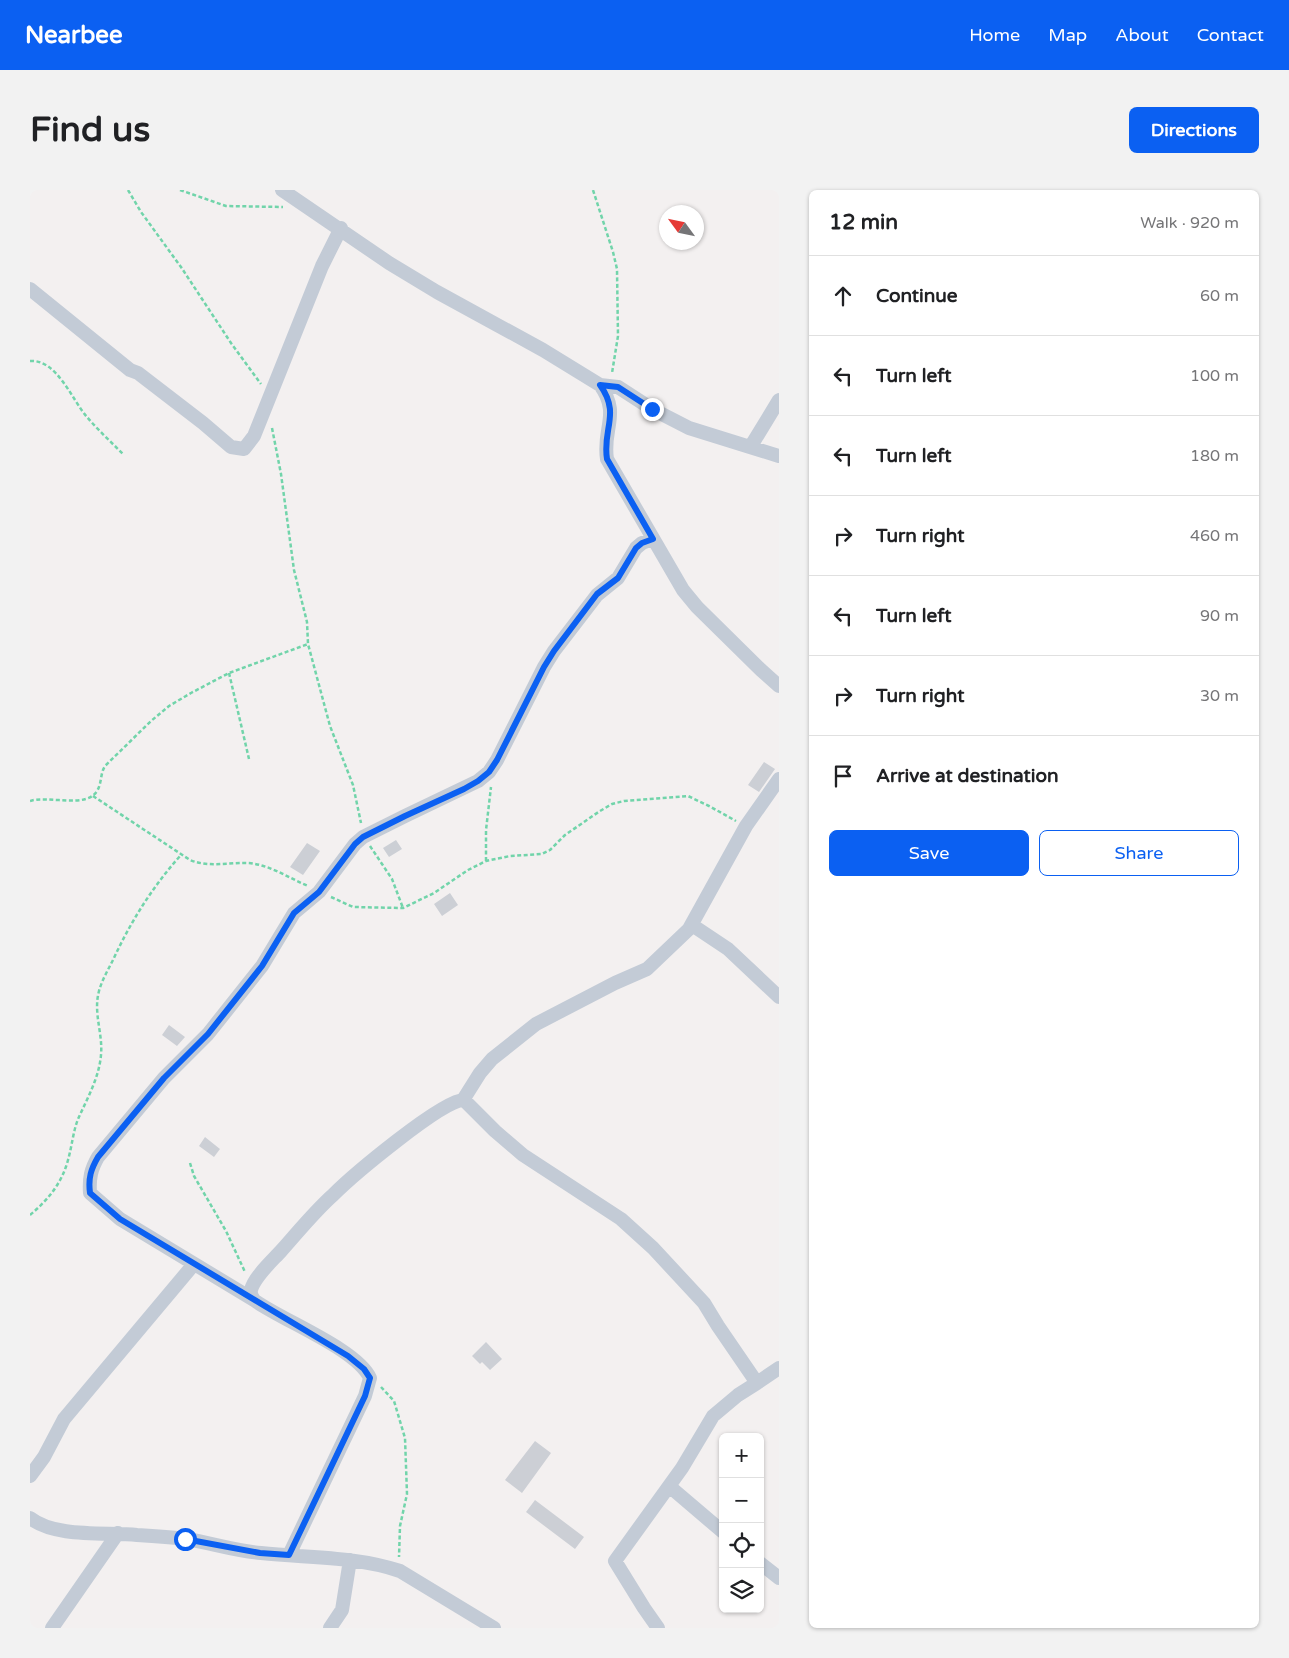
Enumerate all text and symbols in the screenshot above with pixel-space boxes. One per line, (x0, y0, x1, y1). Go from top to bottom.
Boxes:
text: Nearbee (25, 21, 123, 50)
text: Home (969, 24, 1020, 46)
text: Map (1048, 24, 1087, 46)
text: About (1115, 24, 1169, 46)
text: Contact (1197, 24, 1264, 46)
button: Directions (1129, 107, 1259, 153)
text: Find us (30, 109, 150, 151)
north arrow (659, 205, 704, 250)
text: 12 min (829, 210, 898, 235)
text: Walk · 920 m (1140, 213, 1239, 233)
icon: ahead (829, 282, 857, 310)
text: Continue (876, 285, 958, 307)
text: 60 m (1200, 286, 1239, 306)
icon: left (829, 362, 857, 390)
text: Turn left (876, 365, 952, 387)
text: 100 m (1190, 366, 1239, 386)
route end (641, 398, 664, 421)
icon: left (829, 442, 857, 470)
text: Turn left (876, 445, 952, 467)
text: 180 m (1190, 446, 1239, 466)
icon: right (829, 522, 857, 550)
text: Turn right (876, 525, 964, 547)
text: 460 m (1190, 526, 1239, 546)
icon: left (829, 602, 857, 630)
text: Turn left (876, 605, 952, 627)
text: 90 m (1200, 606, 1239, 626)
icon: right (829, 682, 857, 710)
text: Turn right (876, 685, 964, 707)
text: 30 m (1200, 686, 1239, 706)
icon: arrive (829, 762, 857, 790)
text: Arrive at destination (876, 765, 1059, 787)
button: Save (829, 830, 1029, 876)
button: Share (1039, 830, 1239, 876)
map controls (719, 1433, 764, 1613)
button: + (719, 1433, 764, 1478)
button: − (719, 1478, 764, 1523)
button: locate (719, 1523, 764, 1568)
route start (174, 1528, 197, 1551)
button: layers (719, 1568, 764, 1613)

